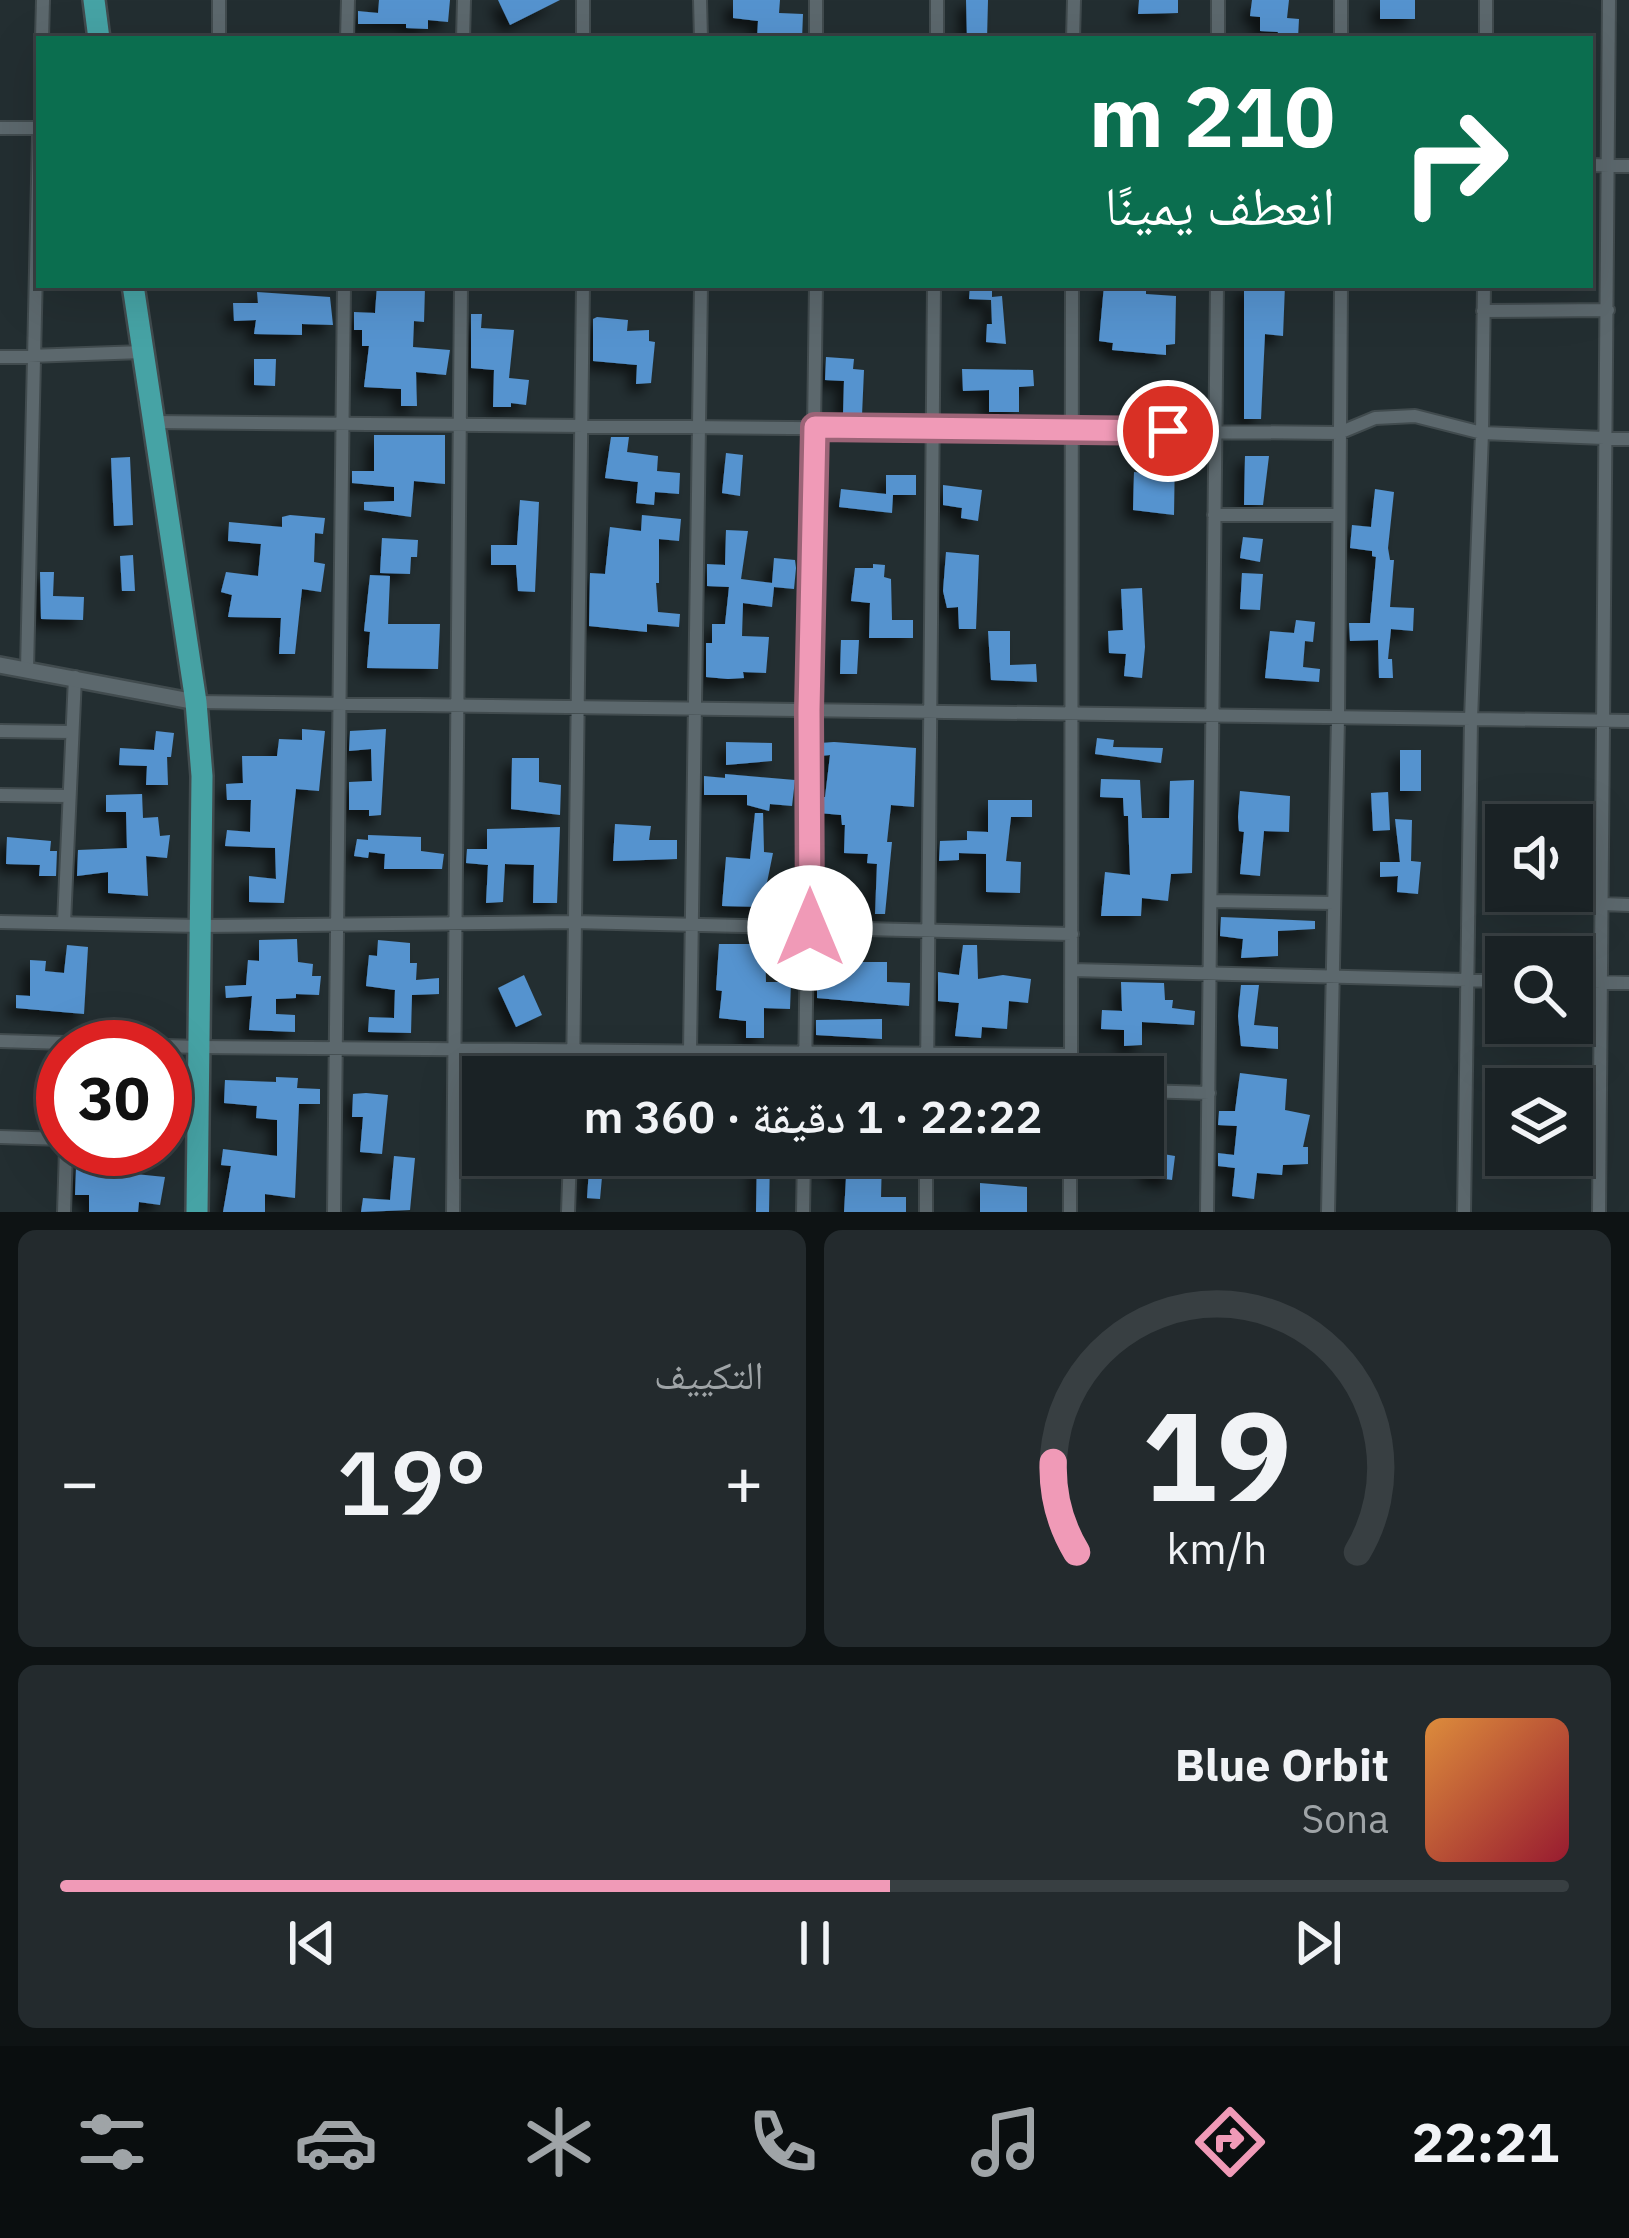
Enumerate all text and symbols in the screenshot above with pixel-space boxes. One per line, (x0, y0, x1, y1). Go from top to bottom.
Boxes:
text: 210 m (1089, 61, 1335, 170)
icon: right (1377, 84, 1533, 240)
text: انعطف يمينًا (1104, 170, 1335, 240)
pin (1117, 380, 1219, 482)
icon: arrive (1135, 398, 1201, 464)
map controls (1485, 804, 1593, 1176)
button: sound (1485, 804, 1593, 912)
position arrow (747, 865, 873, 991)
button: search (1485, 936, 1593, 1044)
speed limit sign: 30 (36, 1020, 192, 1176)
button: layers (1485, 1068, 1593, 1176)
text: 22:22 · 1 دقيقة · 360 m (583, 1087, 1043, 1145)
text: التكييف (654, 1349, 764, 1400)
text: 19 (1142, 1373, 1292, 1535)
text: 19° (337, 1423, 487, 1540)
text: − (60, 1438, 100, 1524)
text: + (724, 1438, 764, 1524)
text: km/h (1167, 1519, 1268, 1575)
text: Blue Orbit (1175, 1735, 1389, 1793)
text: Sona (1302, 1793, 1389, 1844)
icon: previous (279, 1910, 345, 1976)
icon: pause (782, 1910, 848, 1976)
icon: next (1285, 1910, 1351, 1976)
icon: filters (70, 2100, 154, 2184)
icon: car (294, 2100, 378, 2184)
icon: climate (517, 2100, 601, 2184)
icon: phone (741, 2100, 825, 2184)
icon: music (964, 2100, 1048, 2184)
icon: directions (1188, 2100, 1272, 2184)
text: 22:21 (1412, 2107, 1559, 2177)

